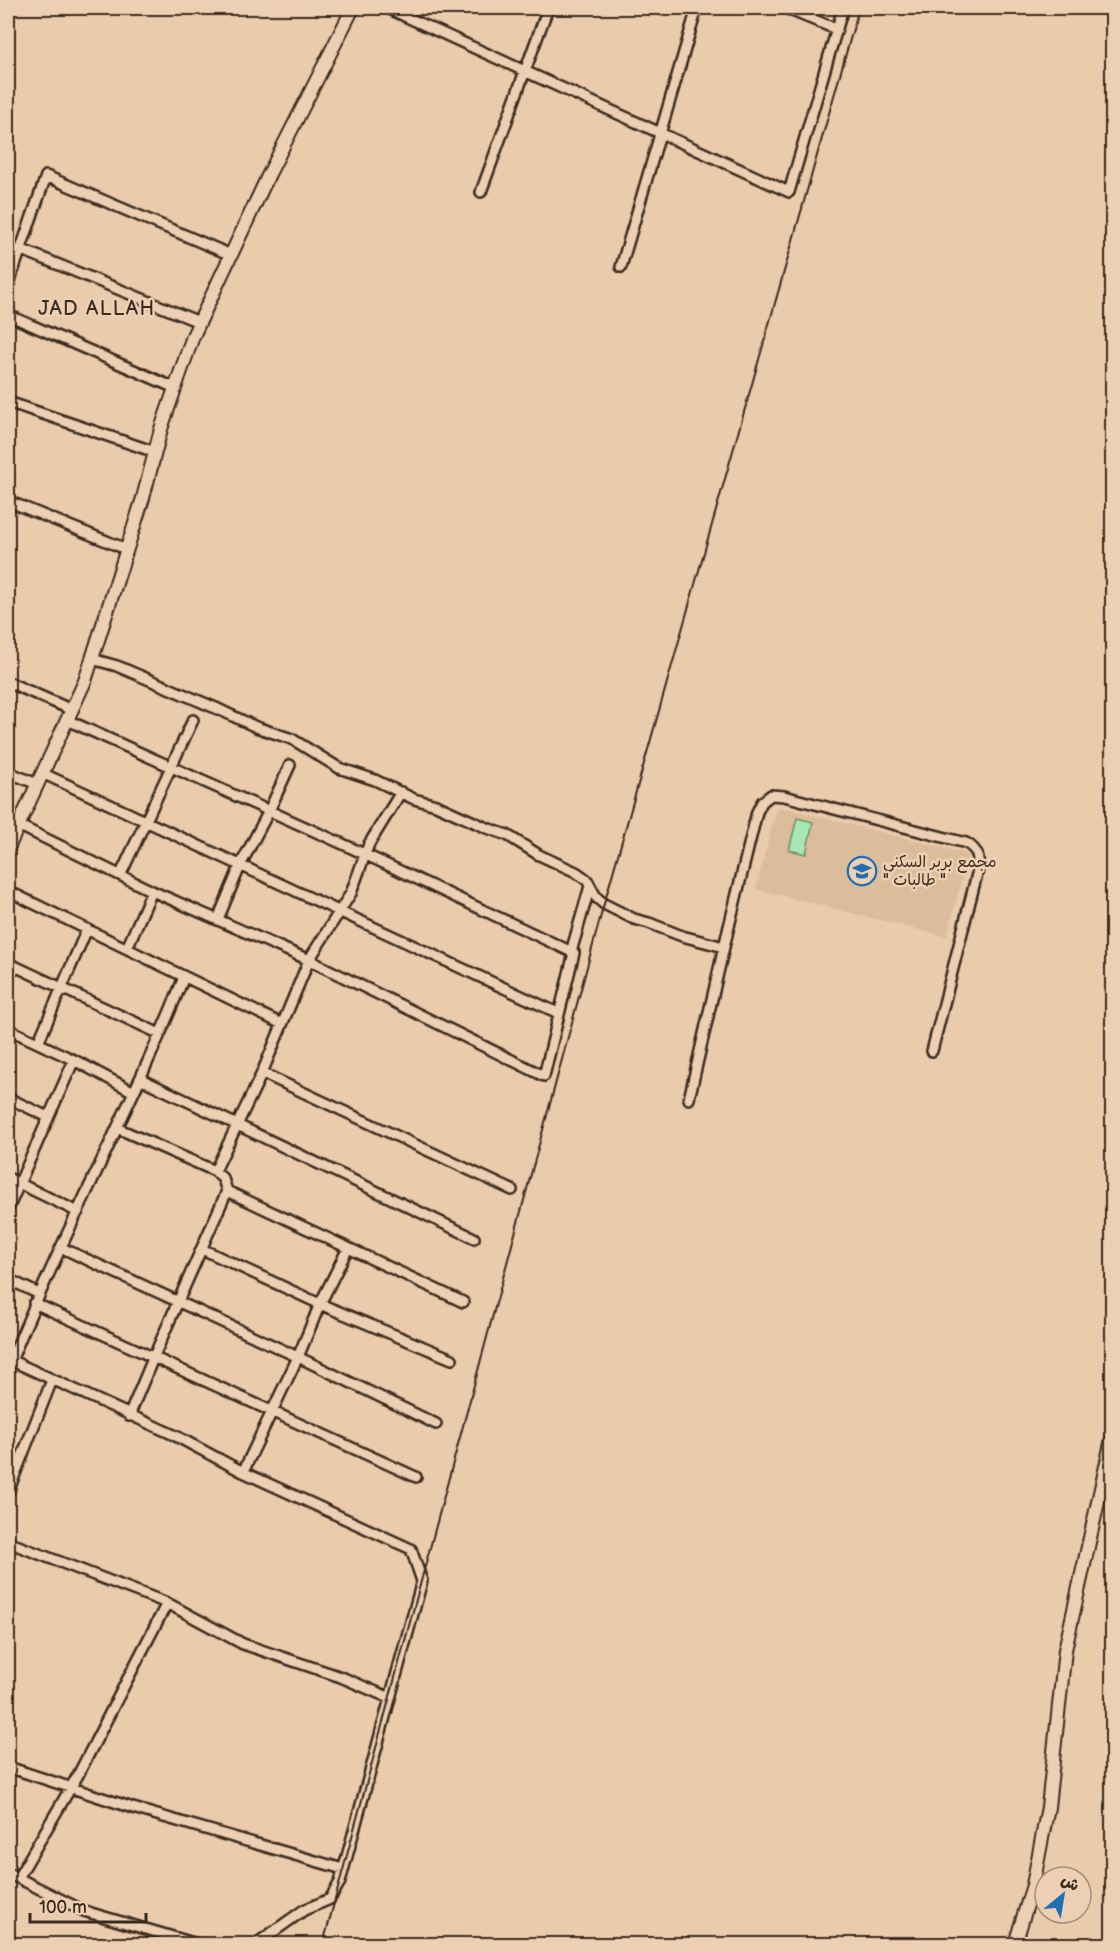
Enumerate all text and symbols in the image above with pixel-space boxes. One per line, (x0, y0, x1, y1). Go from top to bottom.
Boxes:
district label: JAD ALLAH (38, 297, 156, 321)
place label: مجمع بربر السكني " طالبات " (883, 853, 996, 890)
school or university icon: مجمع بربر السكني " طالبات " (846, 855, 878, 887)
north arrow (1033, 1865, 1093, 1925)
text: ش (1057, 1871, 1082, 1896)
scale bar (30, 1886, 146, 1924)
text: 100 m (39, 1897, 87, 1918)

